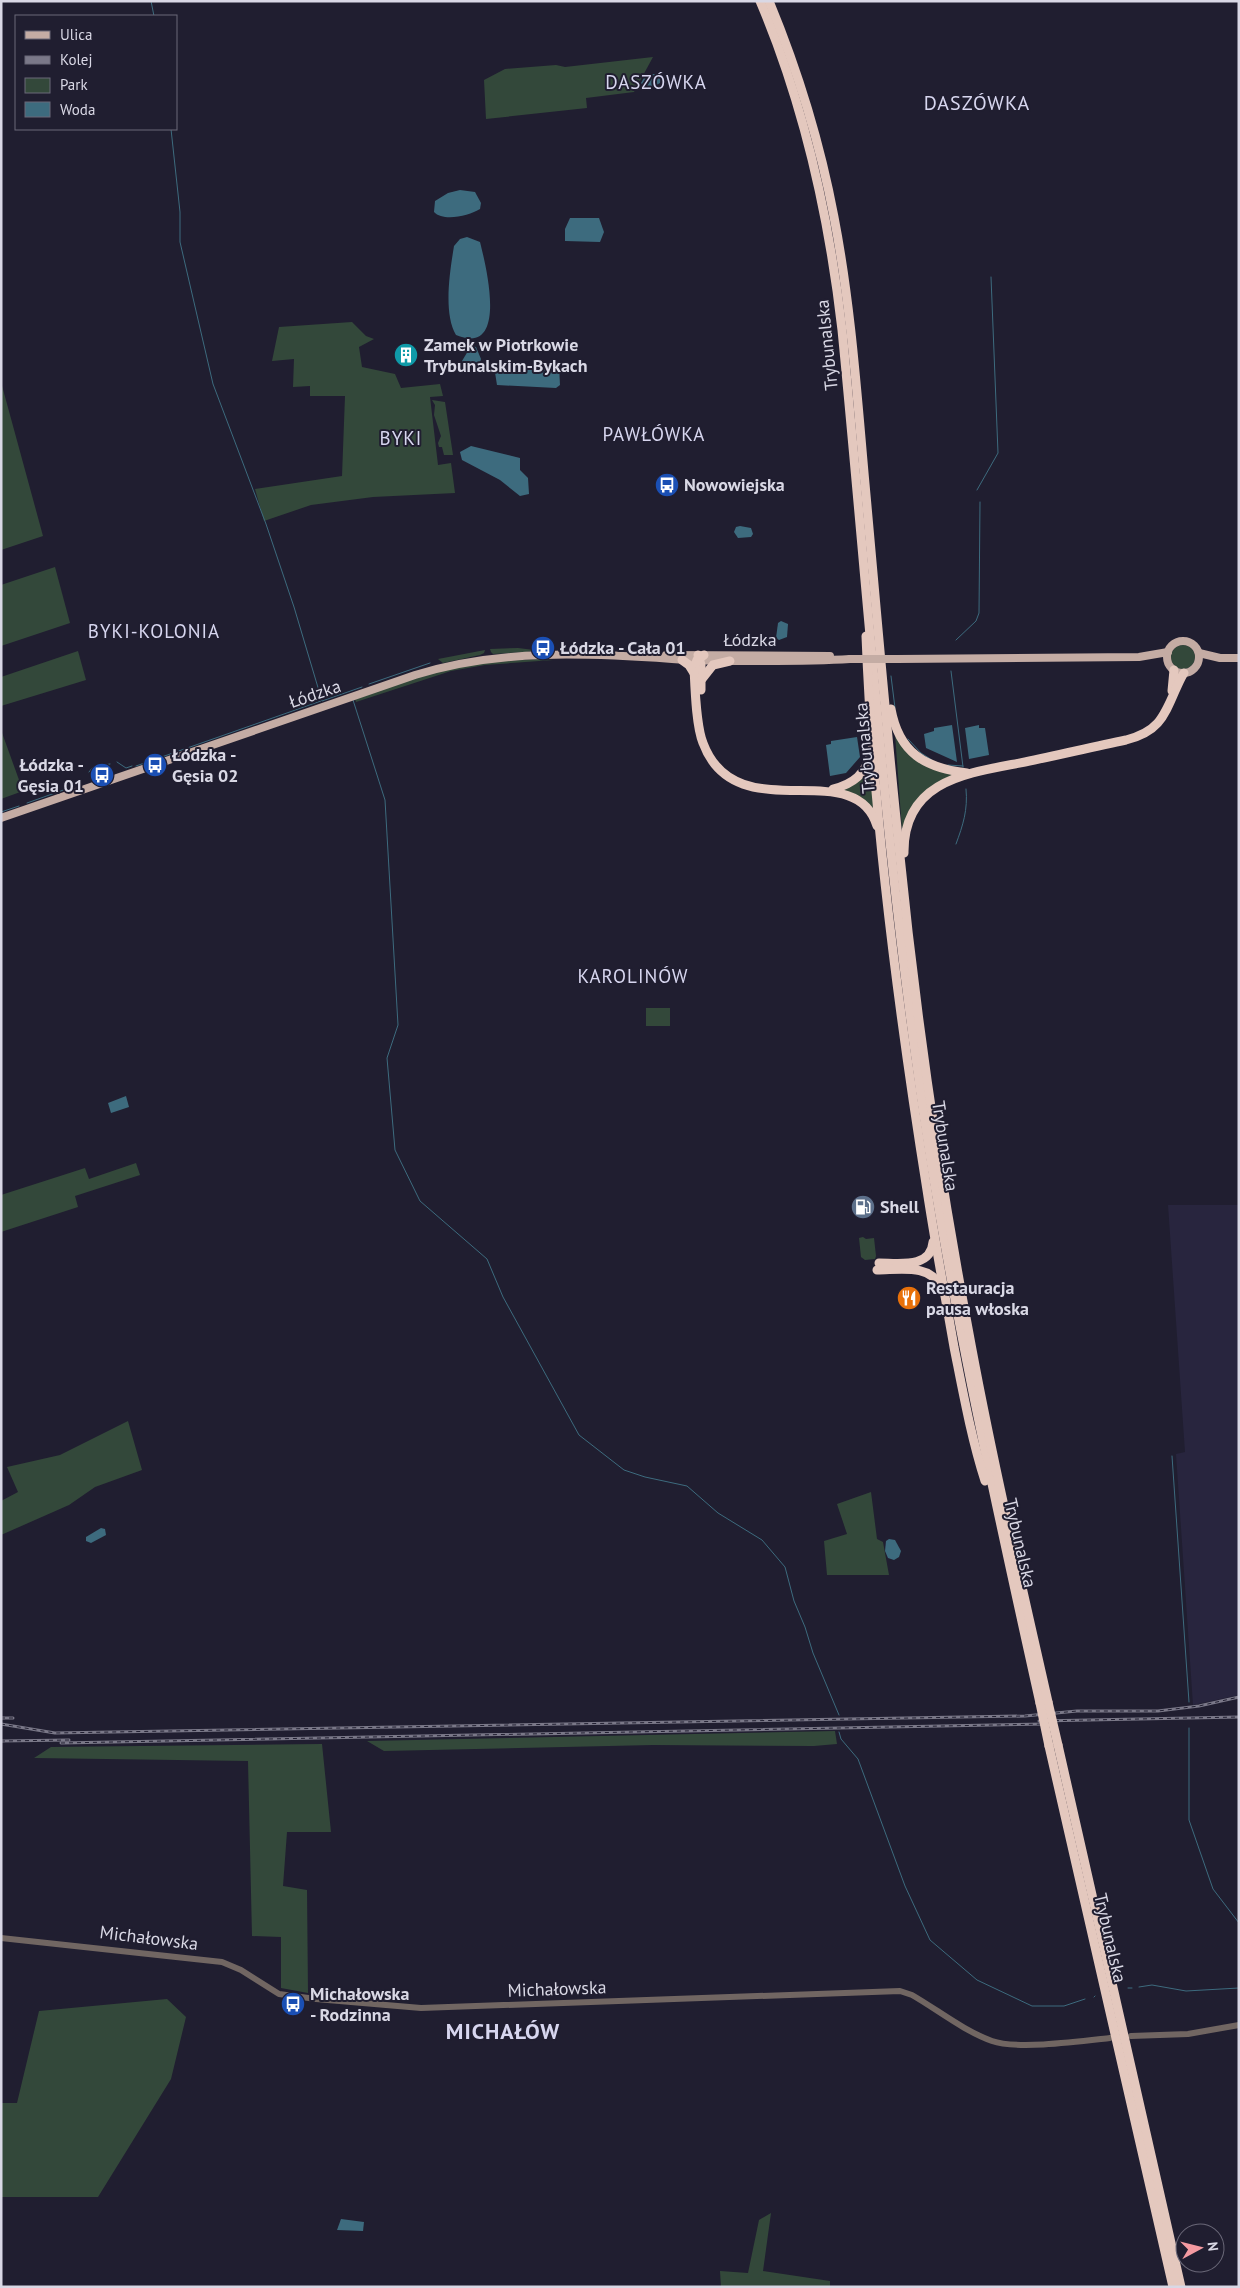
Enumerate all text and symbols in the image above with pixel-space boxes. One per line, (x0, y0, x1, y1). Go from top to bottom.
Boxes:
legend (15, 15, 178, 130)
text: Ulica (60, 25, 92, 44)
text: Kolej (60, 50, 92, 69)
district label: DASZÓWKA (605, 70, 707, 94)
text: Park (60, 75, 88, 94)
district label: DASZÓWKA (924, 90, 1030, 116)
text: Woda (60, 100, 95, 119)
street label: Trybunalska (810, 299, 843, 392)
place label: Zamek w Piotrkowie Trybunalskim-Bykach (424, 333, 587, 377)
building icon: Zamek w Piotrkowie Trybunalskim-Bykach (393, 342, 419, 368)
district label: PAWŁÓWKA (603, 422, 705, 446)
district label: BYKI (380, 426, 422, 450)
bus stop icon: Nowowiejska (654, 472, 680, 498)
place label: Nowowiejska (684, 473, 785, 496)
district label: BYKI-KOLONIA (88, 619, 220, 643)
street label: Łódzka (723, 628, 777, 651)
bus stop icon: Łódzka - Cała 01 (530, 635, 556, 661)
place label: Łódzka - Cała 01 (560, 636, 686, 659)
street label: Łódzka (286, 674, 344, 713)
street label: Trybunalska (849, 702, 880, 794)
place label: Łódzka - Gęsia 02 (172, 743, 238, 787)
bus stop icon: Łódzka - Gęsia 02 (142, 752, 168, 778)
place label: Łódzka - Gęsia 01 (18, 753, 84, 797)
bus stop icon: Łódzka - Gęsia 01 (89, 762, 115, 788)
district label: KAROLINÓW (577, 964, 689, 988)
street label: Trybunalska (927, 1099, 964, 1193)
fuel station icon: Shell (850, 1194, 876, 1220)
place label: Shell (880, 1195, 920, 1218)
place label: Restauracja pausa włoska (926, 1276, 1029, 1320)
restaurant icon: Restauracja pausa włoska (896, 1285, 922, 1311)
street label: Trybunalska (999, 1496, 1042, 1590)
street label: Trybunalska (1089, 1891, 1132, 1985)
street label: Michałowska (99, 1920, 200, 1955)
street label: Michałowska (507, 1975, 607, 2002)
place label: Michałowska - Rodzinna (310, 1982, 409, 2026)
bus stop icon: Michałowska - Rodzinna (280, 1991, 306, 2017)
district label: MICHAŁÓW (446, 2017, 560, 2045)
north arrow (1175, 2223, 1225, 2273)
text: N (1203, 2241, 1222, 2252)

